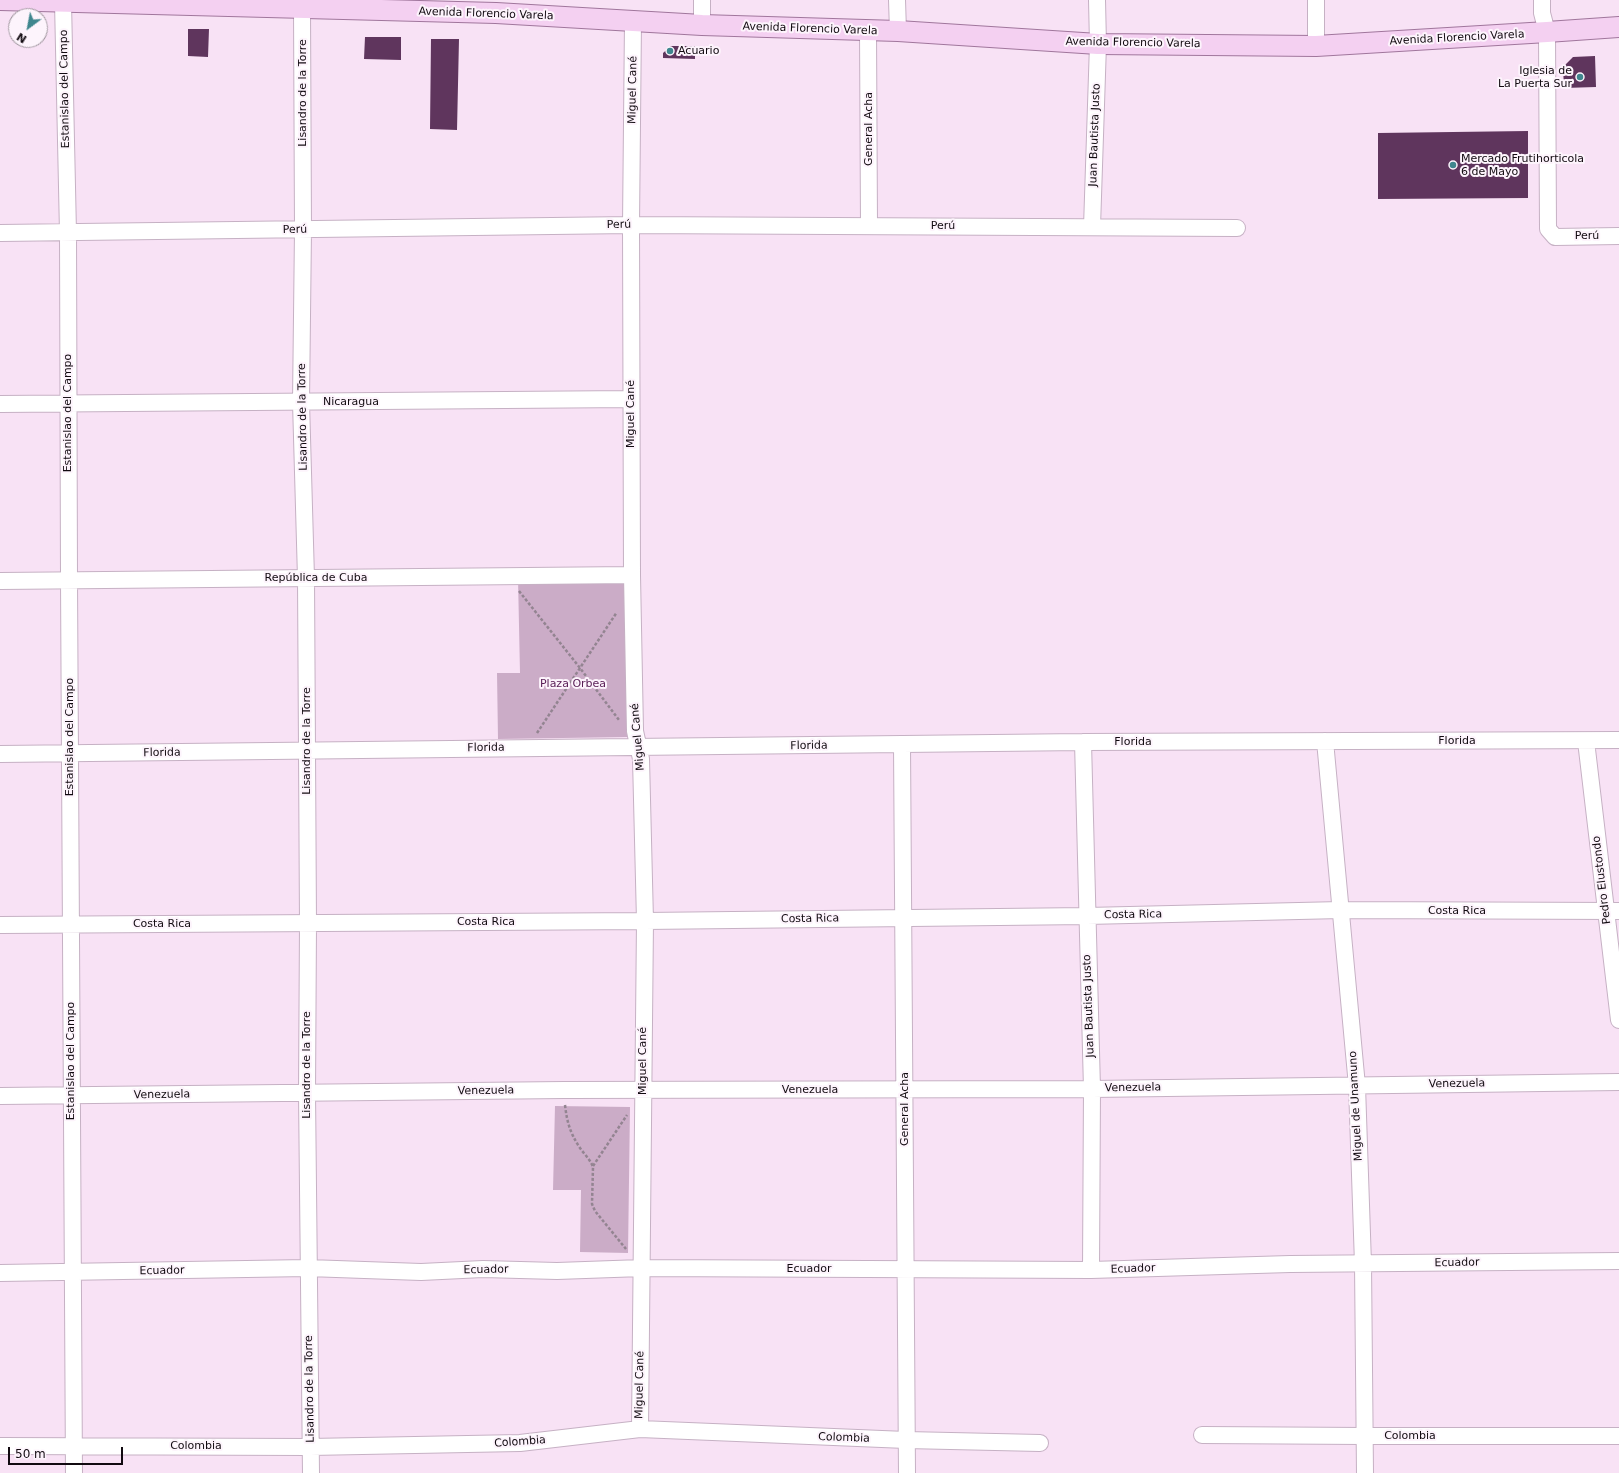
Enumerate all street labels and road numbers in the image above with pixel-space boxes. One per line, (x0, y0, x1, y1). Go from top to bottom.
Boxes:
street label: Avenida Florencio Varela (418, 5, 554, 23)
street label: Avenida Florencio Varela (742, 20, 878, 38)
street label: Avenida Florencio Varela (1389, 28, 1525, 48)
street label: Estanislao del Campo (57, 30, 73, 148)
street label: Avenida Florencio Varela (1065, 35, 1201, 51)
street label: Lisandro de la Torre (296, 39, 310, 147)
street label: Miguel Cané (626, 56, 640, 124)
street label: Juan Bautista Justo (1087, 83, 1103, 187)
street label: General Acha (862, 92, 876, 166)
street label: Perú (607, 218, 631, 232)
street label: Perú (931, 219, 955, 233)
street label: Perú (283, 223, 307, 237)
street label: Perú (1575, 229, 1599, 243)
street label: Estanislao del Campo (61, 354, 75, 472)
street label: Lisandro de la Torre (295, 363, 311, 471)
street label: Miguel Cané (624, 380, 638, 448)
street label: Nicaragua (323, 395, 379, 409)
street label: República de Cuba (265, 571, 367, 585)
street label: Estanislao del Campo (63, 678, 77, 796)
street label: Lisandro de la Torre (300, 687, 314, 795)
street label: Miguel Cané (628, 703, 648, 771)
street label: Florida (1438, 734, 1476, 748)
street label: Florida (1114, 735, 1152, 749)
street label: Florida (790, 739, 828, 753)
street label: Florida (467, 741, 505, 755)
street label: Florida (143, 746, 181, 760)
street label: Pedro Elustondo (1590, 835, 1614, 925)
street label: Costa Rica (1428, 904, 1486, 918)
street label: Costa Rica (1104, 908, 1162, 922)
street label: Costa Rica (781, 912, 839, 926)
street label: Costa Rica (457, 915, 515, 929)
street label: Costa Rica (133, 917, 191, 931)
street label: Juan Bautista Justo (1081, 954, 1097, 1058)
street label: Estanislao del Campo (64, 1002, 78, 1120)
street label: Lisandro de la Torre (300, 1011, 314, 1119)
street label: Miguel Cané (636, 1027, 650, 1095)
street label: Miguel de Unamuno (1347, 1051, 1365, 1161)
street label: General Acha (898, 1072, 912, 1146)
street label: Venezuela (1429, 1077, 1485, 1091)
street label: Venezuela (1105, 1081, 1161, 1095)
street label: Venezuela (782, 1083, 838, 1097)
street label: Venezuela (458, 1084, 514, 1098)
street label: Venezuela (134, 1088, 190, 1102)
street label: Ecuador (1434, 1256, 1480, 1270)
street label: Ecuador (787, 1262, 831, 1276)
street label: Ecuador (1110, 1262, 1156, 1276)
street label: Ecuador (463, 1263, 509, 1277)
street label: Ecuador (139, 1264, 185, 1278)
street label: Lisandro de la Torre (302, 1335, 318, 1443)
street label: Miguel Cané (633, 1351, 647, 1419)
street label: Colombia (1384, 1429, 1436, 1443)
street label: Colombia (818, 1431, 870, 1445)
street label: Colombia (494, 1434, 546, 1450)
street label: Colombia (170, 1439, 222, 1453)

